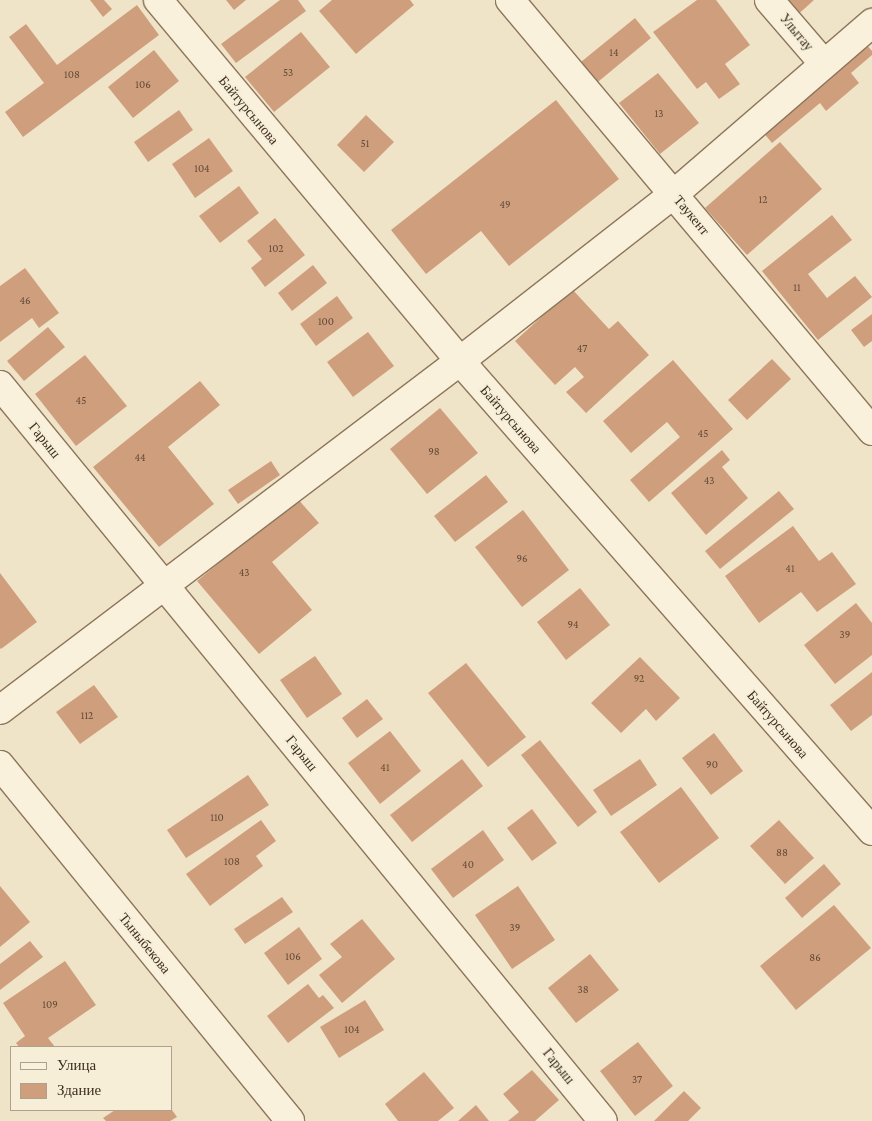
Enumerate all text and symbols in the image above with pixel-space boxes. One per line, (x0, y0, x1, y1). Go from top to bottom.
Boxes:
street label: Улытау (777, 10, 817, 54)
house number: 14 (609, 45, 619, 59)
house number: 53 (283, 65, 293, 79)
house number: 108 (64, 67, 80, 81)
street label: Байтурсынова (215, 72, 283, 148)
house number: 106 (135, 77, 151, 91)
house number: 13 (655, 106, 663, 120)
house number: 51 (361, 136, 369, 150)
house number: 104 (194, 161, 210, 175)
street label: Таукент (670, 192, 714, 238)
house number: 12 (759, 192, 767, 206)
house number: 49 (499, 197, 511, 211)
house number: 102 (268, 241, 284, 255)
house number: 11 (793, 280, 801, 294)
house number: 46 (19, 293, 31, 307)
house number: 100 (318, 314, 334, 328)
house number: 47 (577, 341, 587, 355)
street label: Байтурсынова (477, 382, 545, 456)
house number: 45 (76, 393, 86, 407)
street label: Гарыш (26, 419, 64, 461)
house number: 45 (698, 426, 708, 440)
house number: 98 (428, 444, 440, 458)
house number: 44 (134, 450, 146, 464)
house number: 43 (704, 473, 714, 487)
house number: 96 (516, 551, 528, 565)
house number: 41 (785, 561, 795, 575)
house number: 43 (239, 565, 249, 579)
house number: 94 (567, 617, 579, 631)
house number: 39 (840, 627, 850, 641)
house number: 92 (634, 671, 644, 685)
street label: Байтурсынова (744, 687, 812, 761)
house number: 112 (81, 708, 93, 722)
street label: Гарыш (283, 732, 321, 774)
house number: 90 (706, 757, 718, 771)
house number: 41 (380, 760, 390, 774)
house number: 110 (210, 810, 224, 824)
house number: 88 (776, 845, 788, 859)
house number: 108 (224, 854, 240, 868)
house number: 40 (462, 857, 474, 871)
street label: Тыныбекова (115, 909, 175, 977)
house number: 39 (510, 920, 520, 934)
house number: 106 (285, 949, 301, 963)
house number: 86 (809, 950, 821, 964)
house number: 38 (577, 982, 589, 996)
house number: 109 (42, 997, 58, 1011)
house number: 104 (344, 1022, 360, 1036)
street label: Гарыш (540, 1045, 578, 1087)
legend (10, 1046, 172, 1111)
text: Улица (57, 1057, 96, 1073)
house number: 37 (632, 1072, 642, 1086)
text: Здание (57, 1082, 101, 1098)

